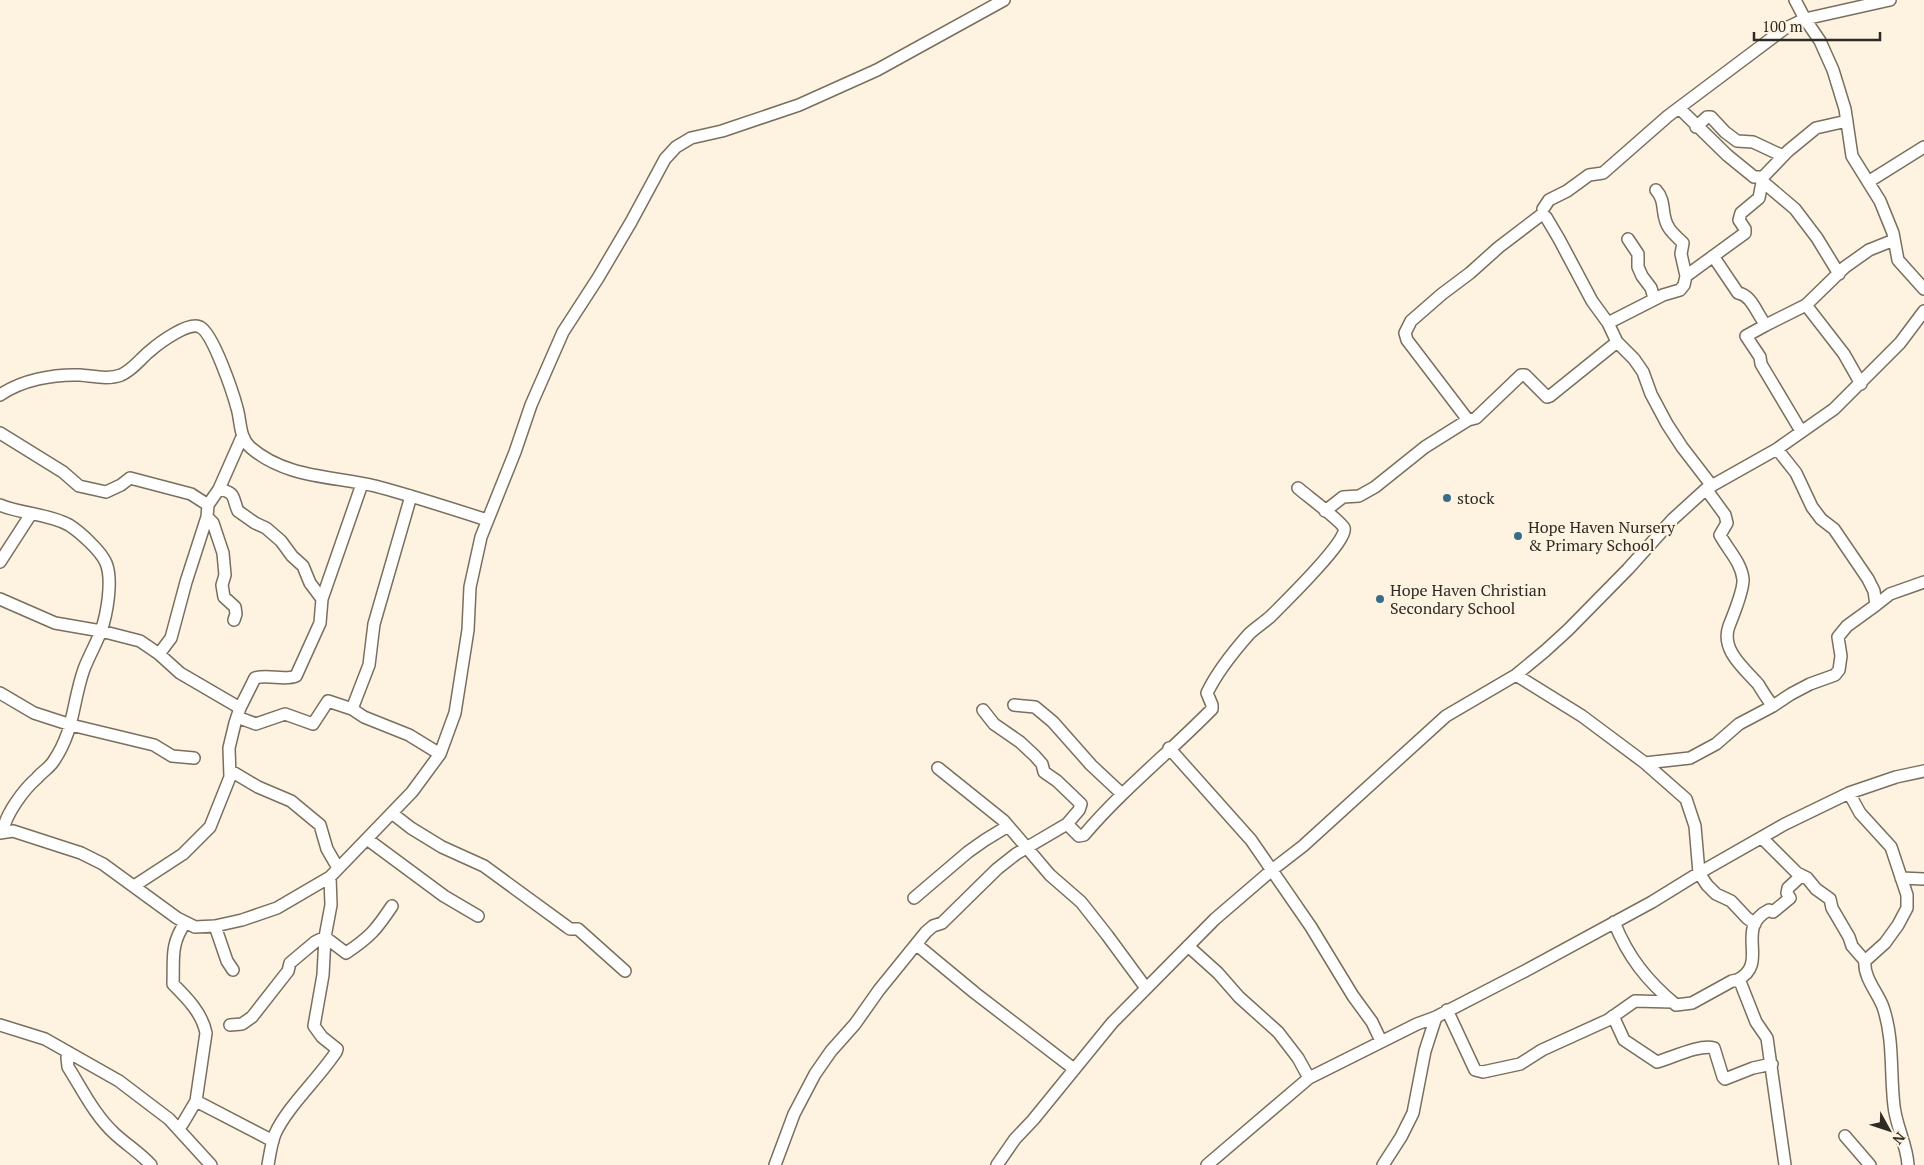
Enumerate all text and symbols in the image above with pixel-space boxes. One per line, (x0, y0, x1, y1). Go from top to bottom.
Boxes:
scale bar (1754, 10, 1880, 42)
text: 100 m (1762, 16, 1803, 36)
place label: stock (1457, 487, 1495, 509)
marker: stock (1441, 492, 1453, 504)
place label: Hope Haven Nursery & Primary School (1528, 516, 1676, 556)
marker: Hope Haven Nursery & Primary School (1512, 530, 1524, 542)
place label: Hope Haven Christian Secondary School (1390, 579, 1547, 619)
marker: Hope Haven Christian Secondary School (1374, 593, 1386, 605)
north arrow (1864, 1105, 1914, 1155)
text: N (1888, 1129, 1910, 1149)

